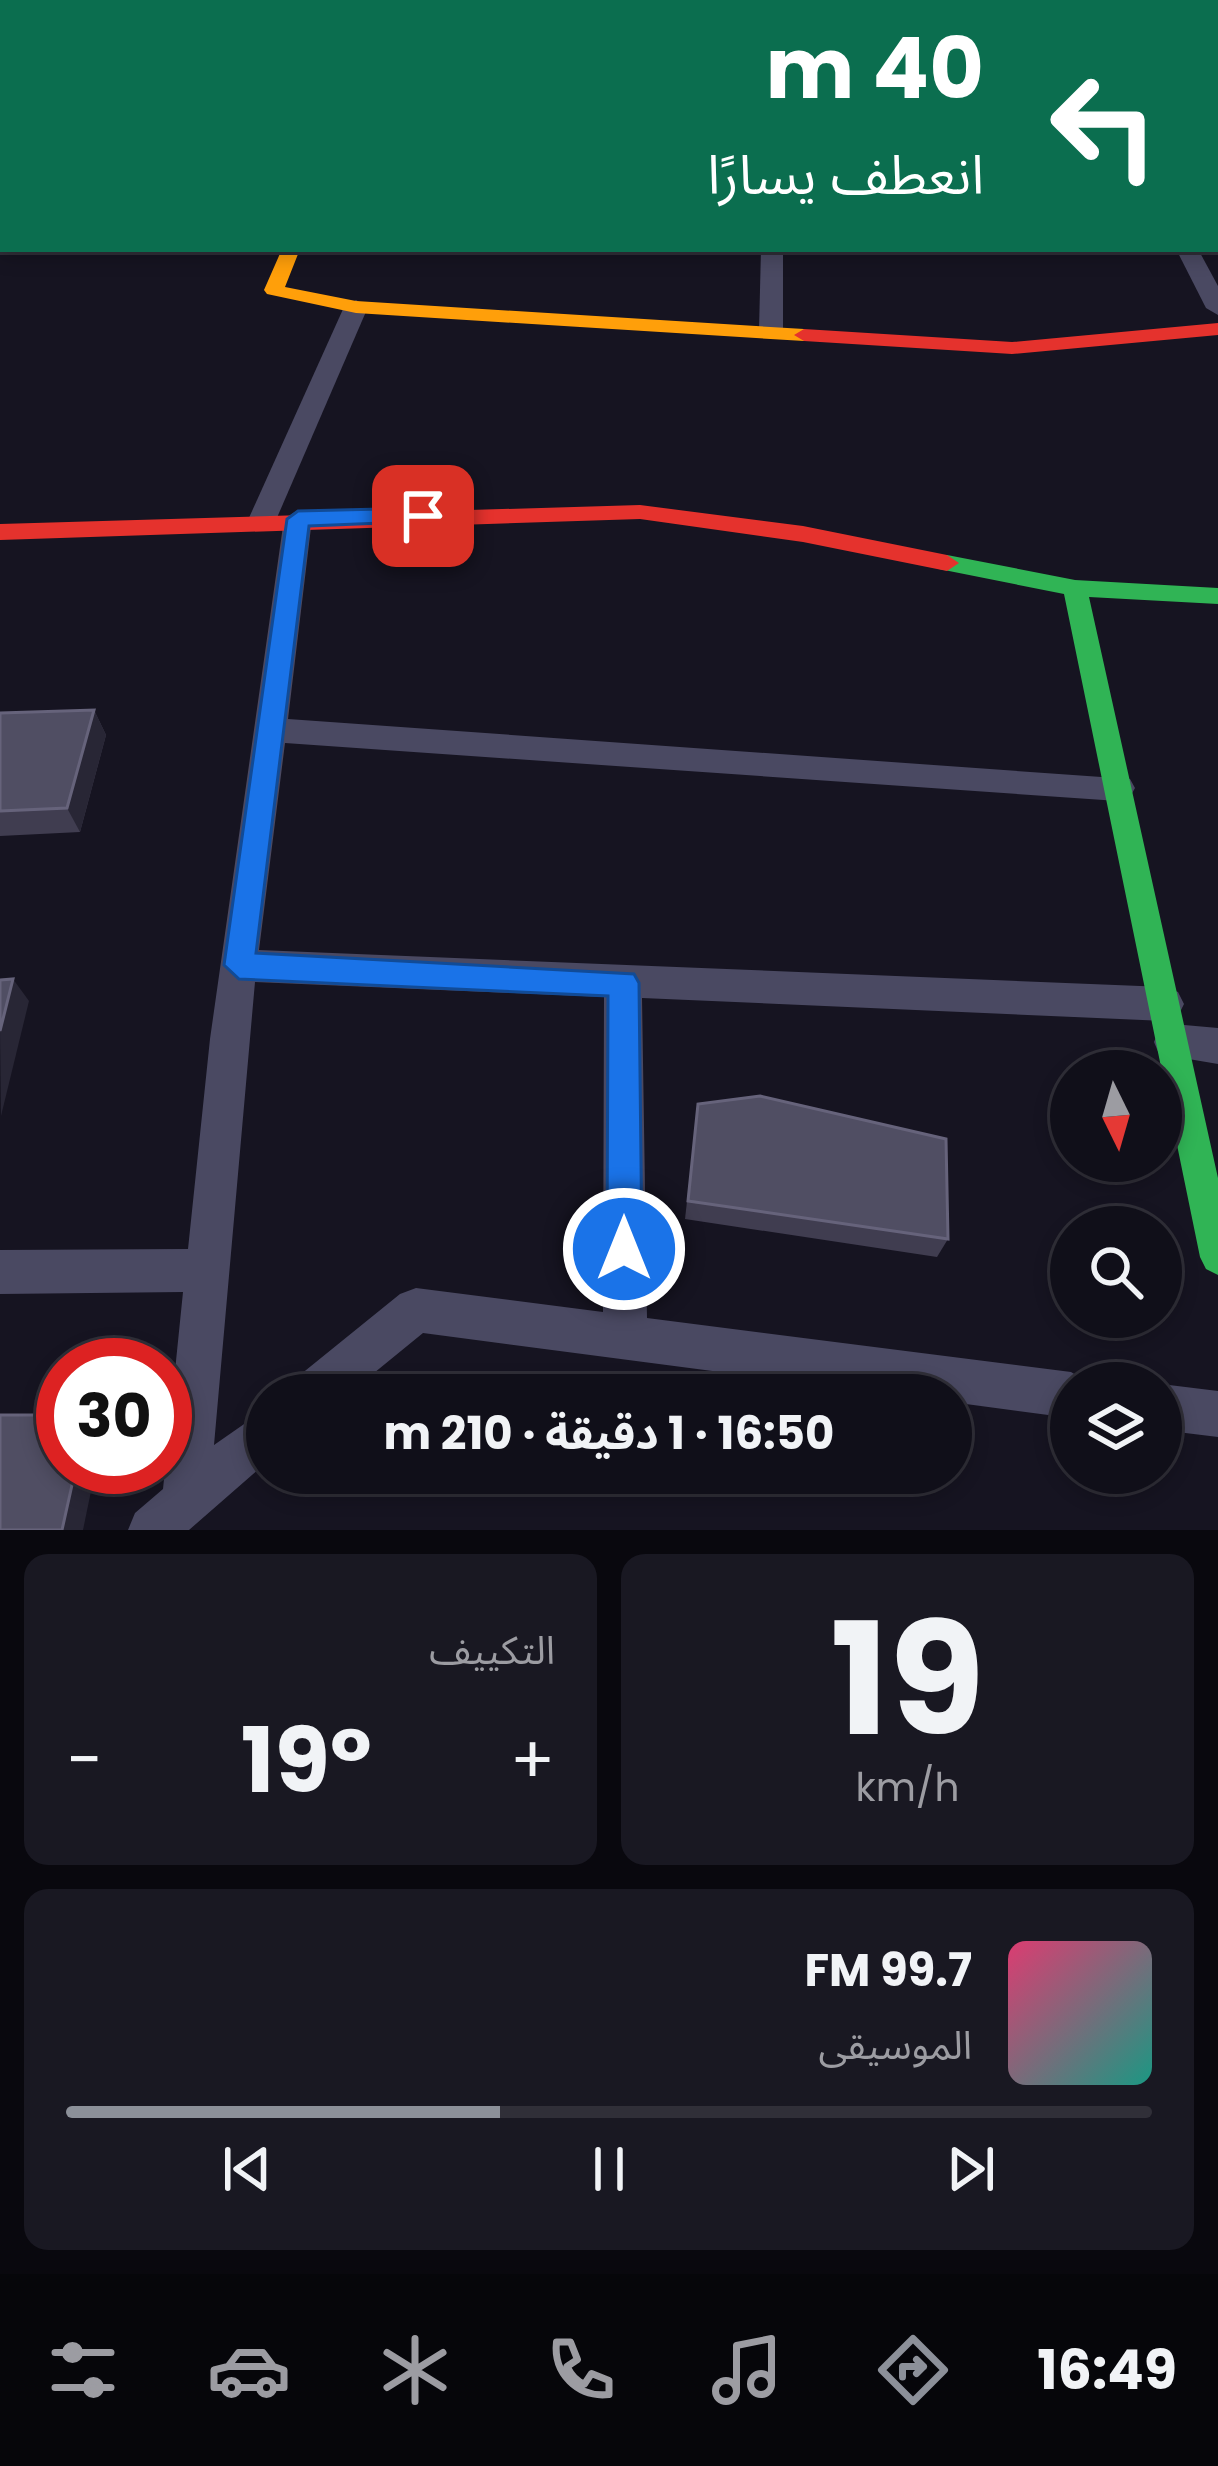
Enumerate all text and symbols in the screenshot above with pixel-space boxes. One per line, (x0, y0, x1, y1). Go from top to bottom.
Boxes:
text: 40 m (766, 10, 984, 127)
icon: left (1026, 48, 1182, 204)
text: انعطف يسارًا (707, 137, 984, 213)
pin (372, 465, 474, 567)
icon: arrive (390, 483, 456, 549)
north arrow (1050, 1050, 1182, 1182)
map controls (1050, 1050, 1182, 1494)
position arrow (561, 1186, 687, 1312)
button: search (1050, 1206, 1182, 1338)
speed limit sign: 30 (36, 1338, 192, 1494)
button: layers (1050, 1362, 1182, 1494)
text: 16:50 · 1 دقيقة · 210 m (384, 1402, 834, 1465)
text: 19 (830, 1570, 985, 1789)
text: التكييف (429, 1623, 555, 1678)
text: 19° (241, 1697, 372, 1824)
text: − (66, 1714, 102, 1806)
text: + (510, 1714, 555, 1806)
text: km/h (856, 1760, 959, 1815)
text: 99.7 FM (804, 1939, 972, 2002)
text: الموسيقى (818, 2018, 972, 2073)
icon: previous (214, 2136, 280, 2202)
icon: pause (576, 2136, 642, 2202)
icon: next (938, 2136, 1004, 2202)
icon: filters (41, 2328, 125, 2412)
icon: car (207, 2328, 291, 2412)
icon: climate (373, 2328, 457, 2412)
icon: phone (539, 2328, 623, 2412)
icon: music (705, 2328, 789, 2412)
icon: directions (871, 2328, 955, 2412)
text: 16:49 (1037, 2332, 1177, 2408)

